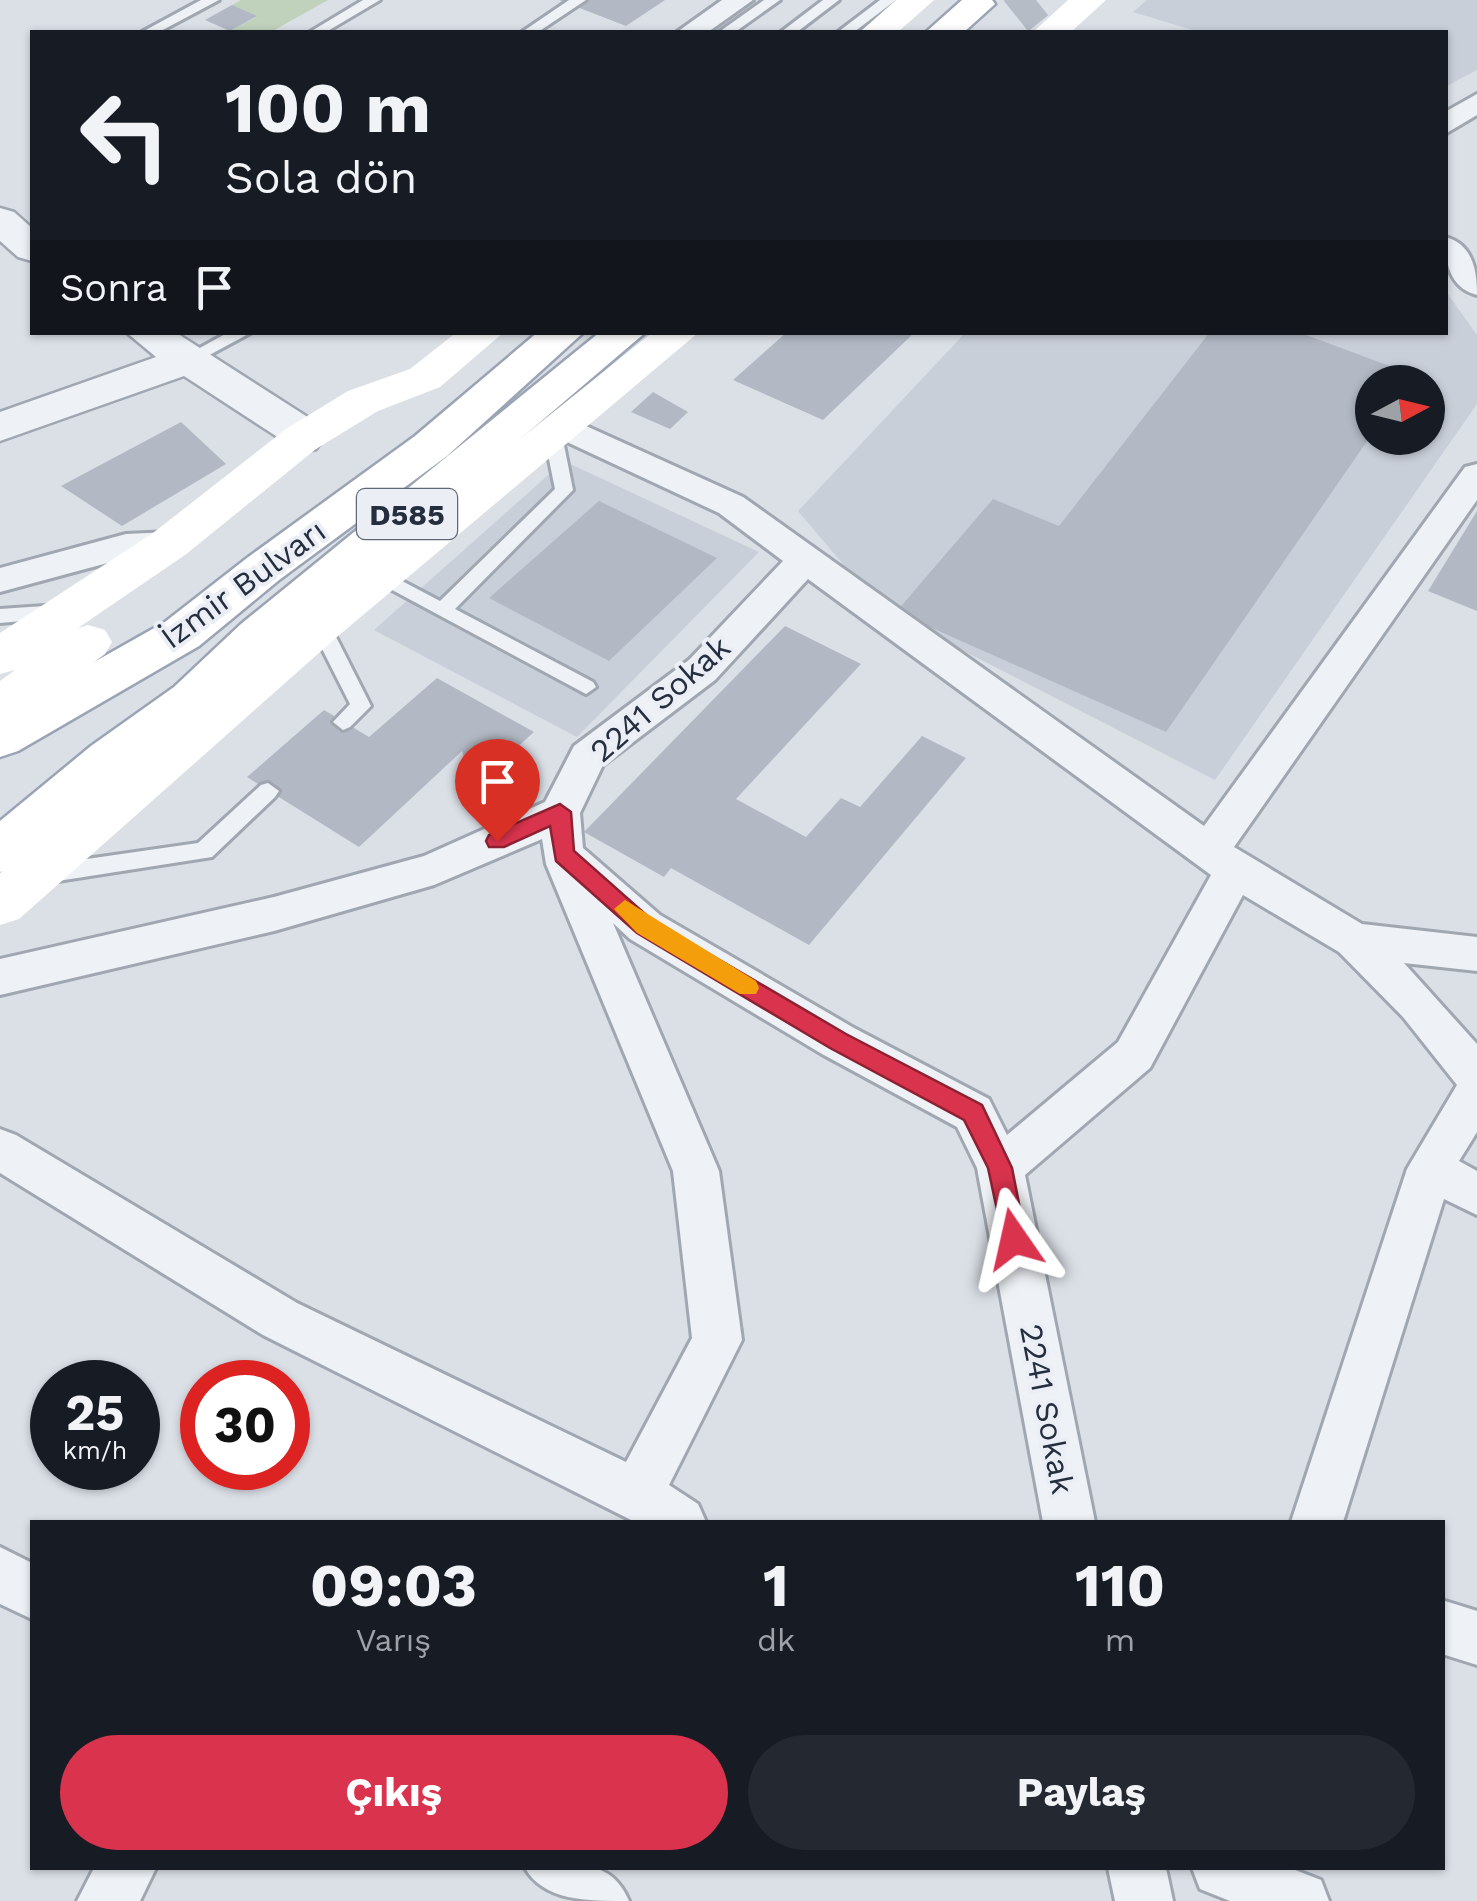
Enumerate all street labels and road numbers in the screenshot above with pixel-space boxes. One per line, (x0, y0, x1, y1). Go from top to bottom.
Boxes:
road number: D585 (357, 489, 457, 539)
street label: İzmir Bulvarı (153, 512, 333, 656)
street label: 2241 Sokak (582, 628, 738, 770)
street label: 2241 Sokak (1012, 1321, 1082, 1497)

